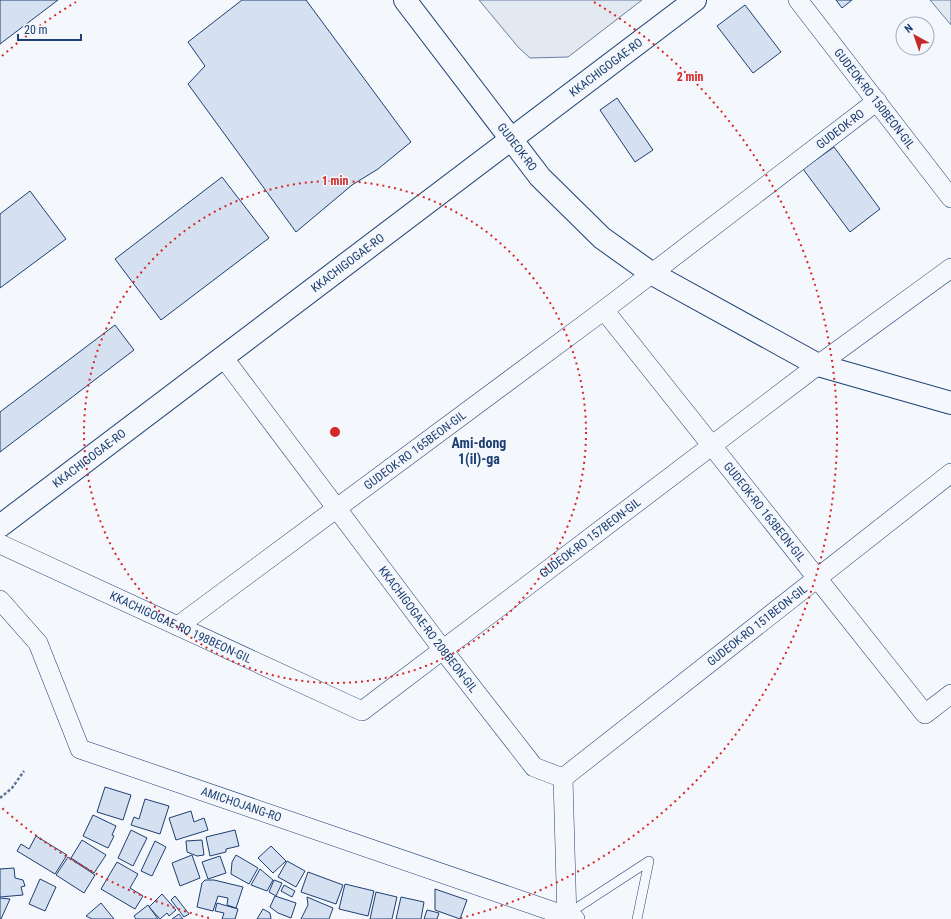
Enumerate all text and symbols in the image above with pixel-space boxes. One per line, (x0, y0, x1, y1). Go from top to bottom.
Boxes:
scale bar (18, 16, 81, 42)
north arrow (895, 16, 935, 56)
text: N (902, 21, 916, 36)
text: 20 m (24, 23, 48, 37)
street label: KKACHIGOGAE-RO (567, 35, 645, 100)
street label: GUDEOK-RO 150BEON-GIL (831, 46, 919, 152)
text: 2 min (677, 70, 703, 84)
street label: GUDEOK-RO (813, 106, 867, 152)
street label: GUDEOK-RO (494, 120, 540, 174)
text: 1 min (322, 174, 348, 188)
street label: KKACHIGOGAE-RO (308, 231, 387, 295)
street label: GUDEOK-RO 165BEON-GIL (361, 408, 469, 493)
centre of rings (328, 425, 342, 439)
street label: KKACHIGOGAE-RO (50, 426, 129, 491)
district label: Ami-dong 1(il)-ga (452, 435, 506, 468)
street label: GUDEOK-RO 163BEON-GIL (721, 459, 808, 565)
street label: GUDEOK-RO 157BEON-GIL (537, 495, 644, 581)
street label: KKACHIGOGAE-RO 208BEON-GIL (376, 564, 481, 696)
street label: GUDEOK-RO 151BEON-GIL (704, 582, 810, 669)
street label: KKACHIGOGAE-RO 198BEON-GIL (108, 589, 254, 666)
street label: AMICHOJANG-RO (199, 784, 283, 825)

